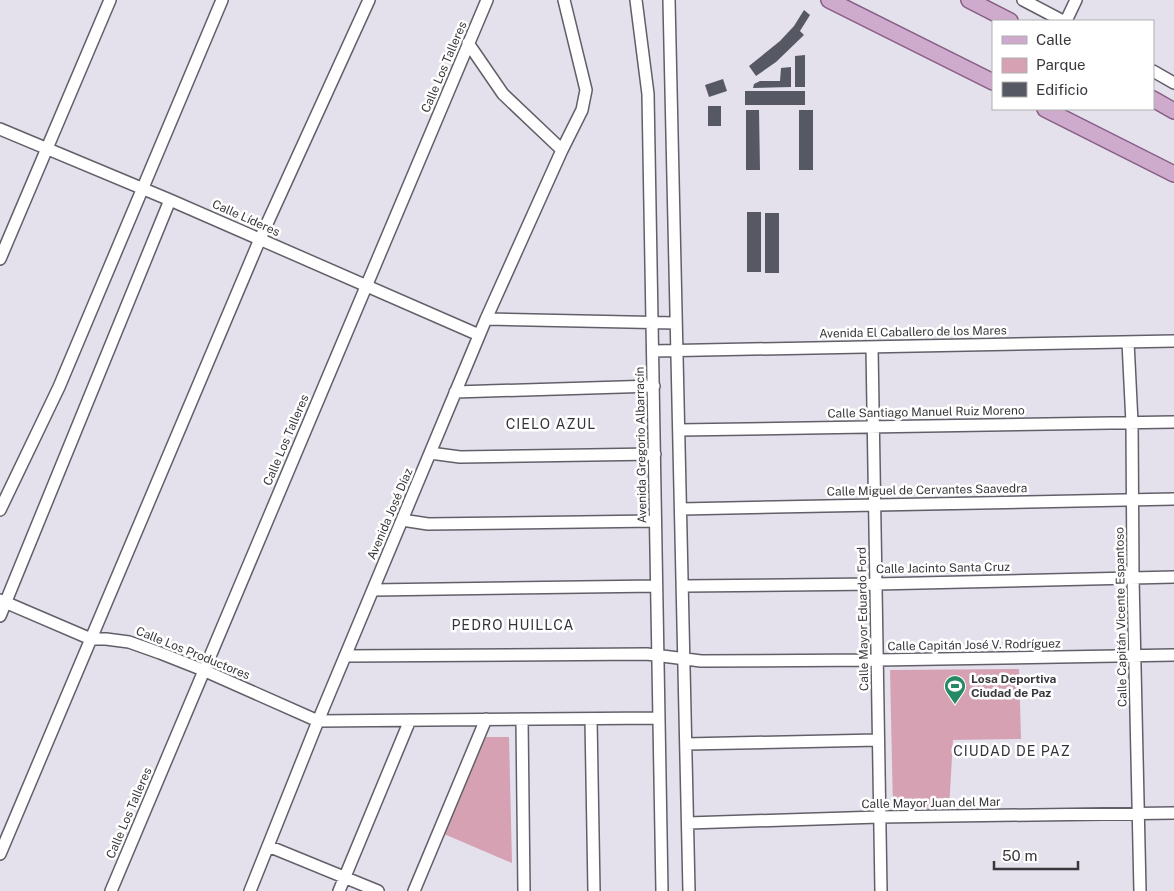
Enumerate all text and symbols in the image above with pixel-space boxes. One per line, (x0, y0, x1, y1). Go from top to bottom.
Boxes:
street label: Calle Los Talleres (418, 19, 470, 115)
legend (992, 20, 1154, 110)
text: Calle (1036, 31, 1072, 48)
text: Parque (1036, 56, 1086, 73)
text: Edificio (1036, 81, 1088, 98)
street label: Calle Líderes (210, 197, 282, 239)
street label: Avenida El Caballero de los Mares (819, 323, 1007, 341)
street label: Avenida Gregorio Albarracín (633, 367, 649, 523)
street label: Calle Los Talleres (260, 392, 312, 488)
street label: Calle Santiago Manuel Ruiz Moreno (827, 403, 1025, 421)
district label: CIELO AZUL (506, 416, 596, 432)
street label: Avenida José Díaz (364, 466, 416, 562)
street label: Calle Miguel de Cervantes Saavedra (827, 481, 1027, 499)
street label: Calle Capitán Vicente Espantoso (1112, 527, 1130, 707)
street label: Calle Mayor Eduardo Ford (855, 547, 871, 691)
street label: Calle Jacinto Santa Cruz (876, 560, 1010, 576)
district label: PEDRO HUILLCA (451, 617, 575, 633)
street label: Calle Los Productores (134, 624, 252, 682)
street label: Calle Capitán José V. Rodríguez (887, 636, 1061, 654)
place label: Losa Deportiva Ciudad de Paz (971, 672, 1056, 700)
sports icon: Losa Deportiva Ciudad de Paz (943, 674, 967, 705)
district label: CIUDAD DE PAZ (953, 743, 1071, 759)
street label: Calle Los Talleres (103, 765, 155, 861)
street label: Calle Mayor Juan del Mar (861, 795, 1001, 811)
scale bar (994, 838, 1078, 870)
text: 50 m (1002, 847, 1037, 864)

